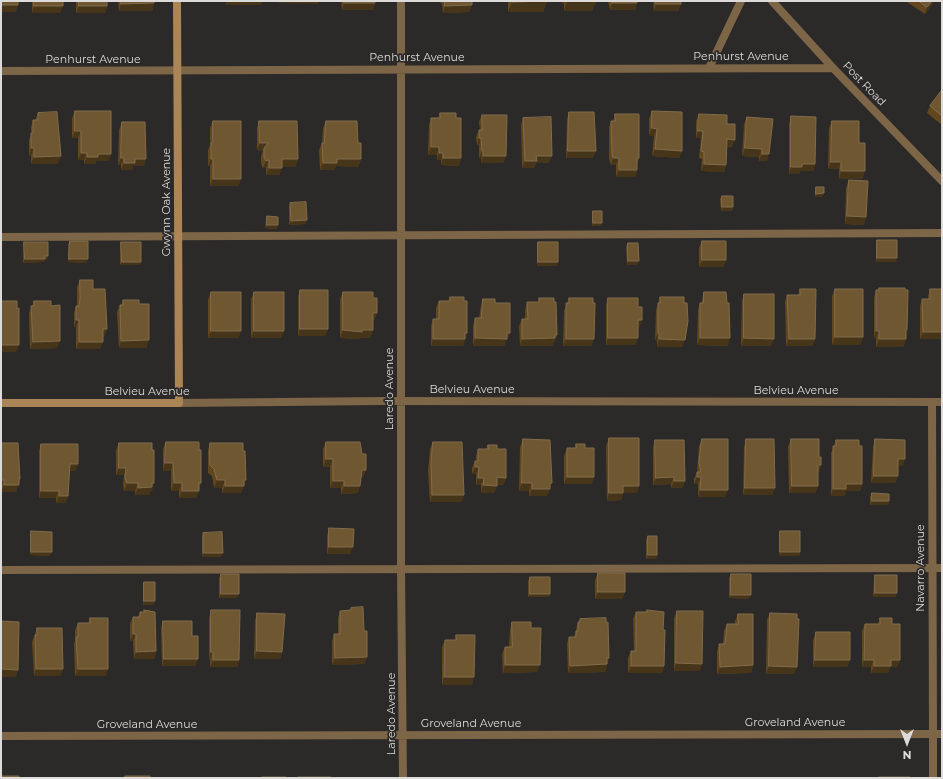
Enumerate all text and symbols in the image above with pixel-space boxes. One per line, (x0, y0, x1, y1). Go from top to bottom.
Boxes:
street label: Penhurst Avenue (693, 50, 789, 64)
street label: Penhurst Avenue (369, 51, 465, 65)
street label: Penhurst Avenue (45, 53, 141, 67)
street label: Post Road (840, 59, 888, 109)
street label: Gwynn Oak Avenue (160, 148, 174, 256)
street label: Laredo Avenue (383, 348, 397, 430)
street label: Belvieu Avenue (429, 383, 515, 397)
street label: Belvieu Avenue (753, 384, 839, 398)
street label: Belvieu Avenue (104, 385, 190, 399)
street label: Navarro Avenue (914, 524, 928, 612)
street label: Laredo Avenue (385, 673, 399, 755)
street label: Groveland Avenue (745, 716, 845, 730)
street label: Groveland Avenue (421, 717, 521, 731)
street label: Groveland Avenue (97, 718, 197, 732)
north arrow (887, 723, 927, 763)
text: N (903, 748, 911, 762)

